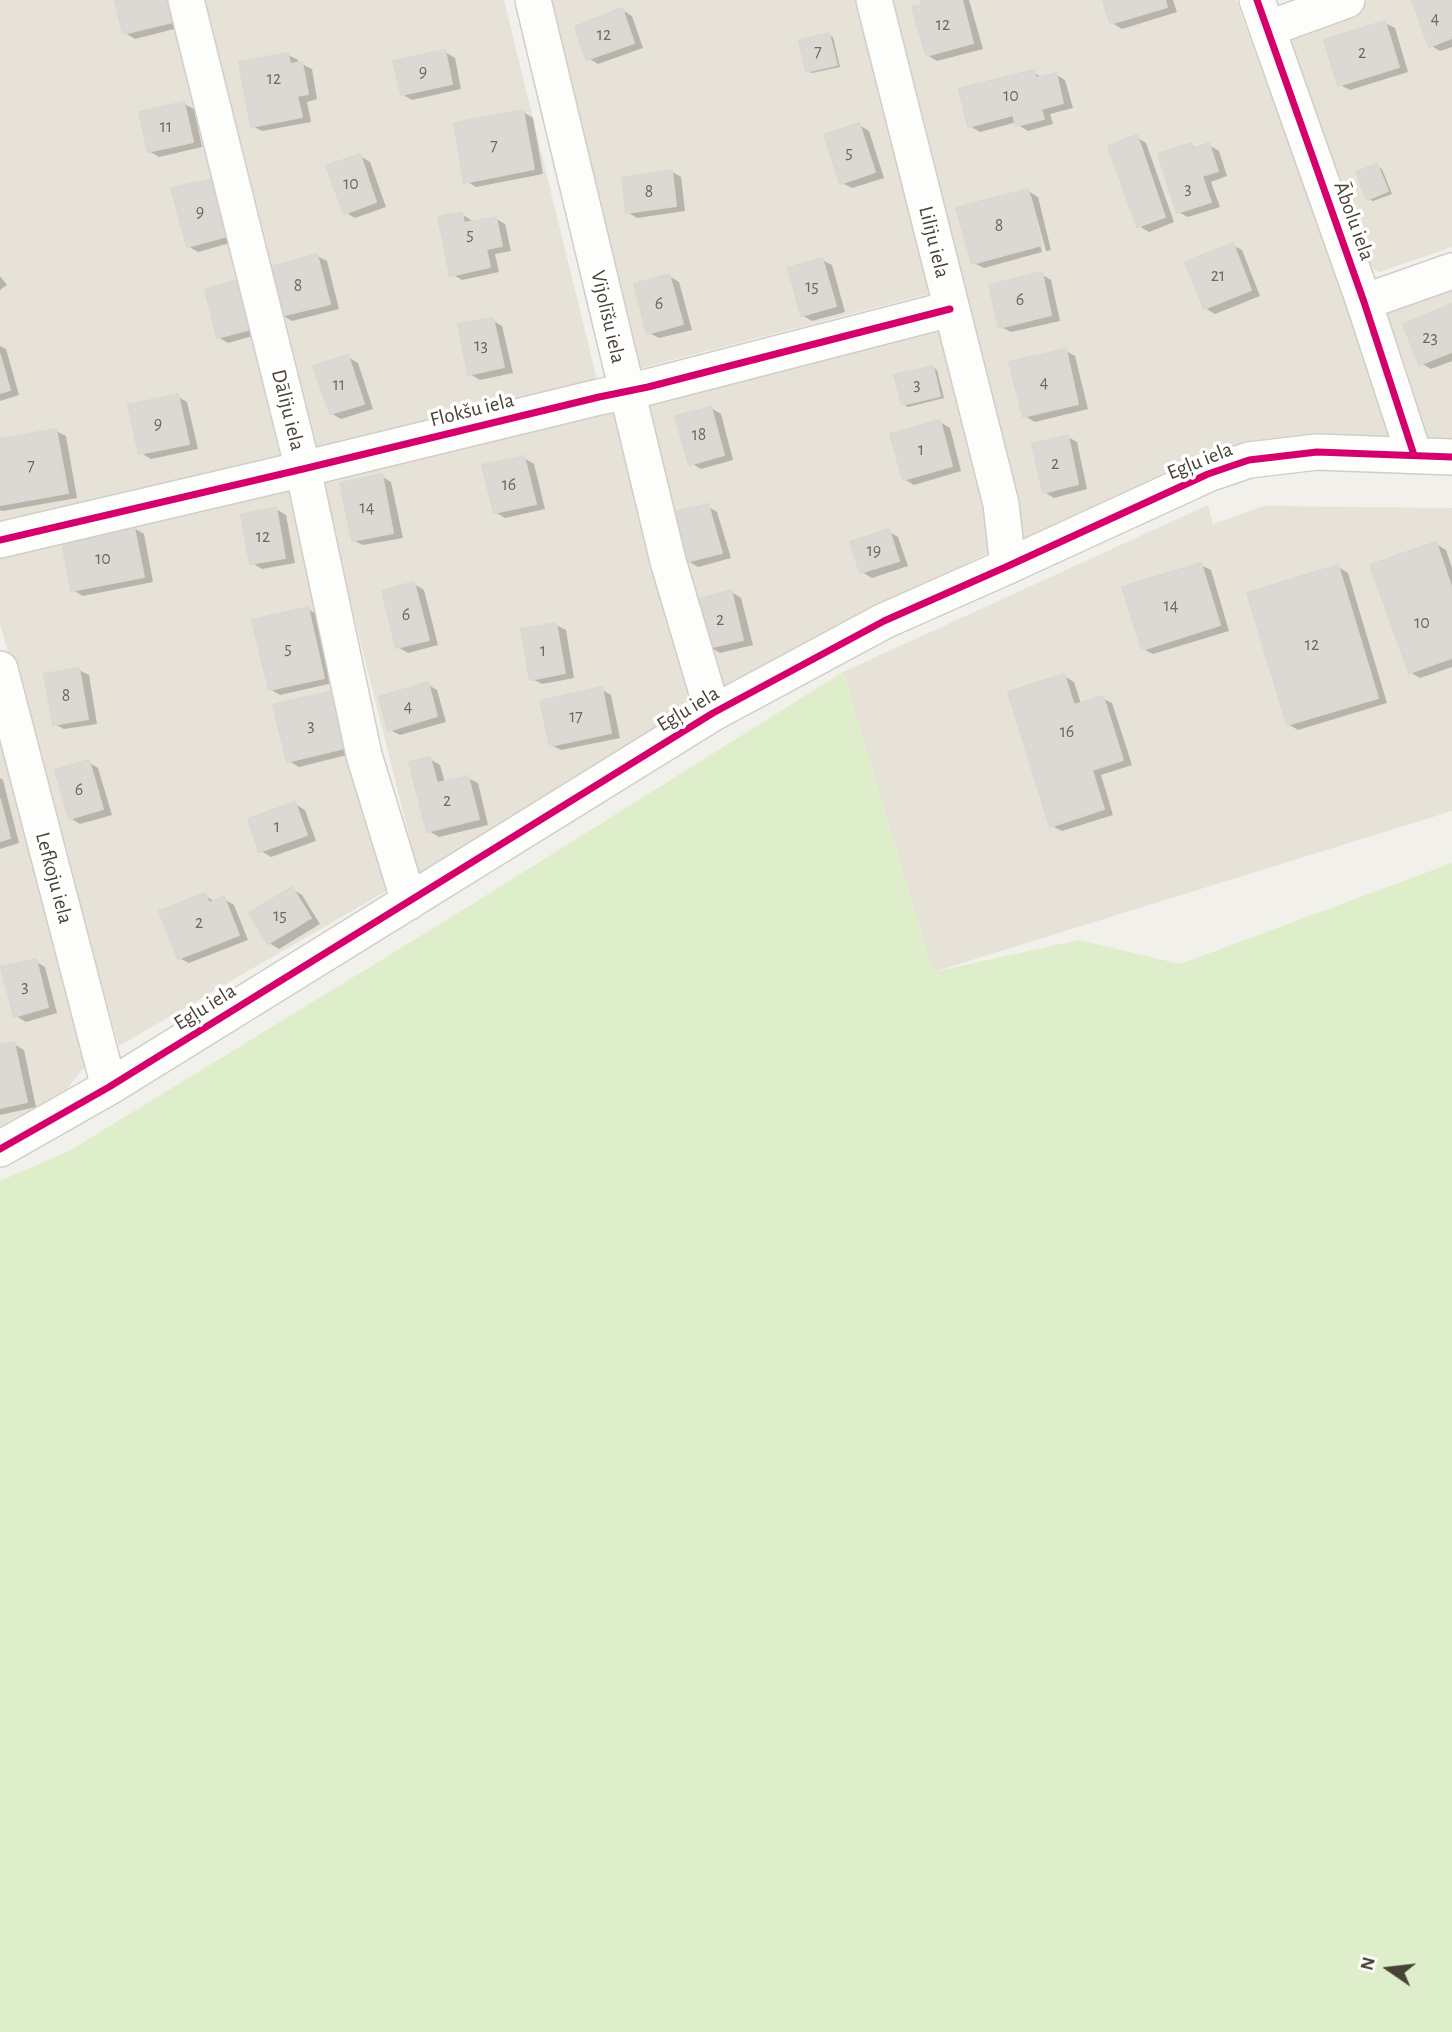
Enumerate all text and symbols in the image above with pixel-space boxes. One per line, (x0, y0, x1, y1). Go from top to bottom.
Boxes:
house number: 4 (1431, 8, 1439, 30)
house number: 12 (936, 14, 950, 36)
house number: 12 (597, 24, 611, 46)
house number: 7 (814, 41, 822, 63)
house number: 2 (1358, 42, 1366, 64)
house number: 9 (419, 61, 427, 83)
house number: 12 (267, 68, 281, 90)
house number: 10 (1003, 85, 1019, 107)
house number: 11 (160, 116, 172, 138)
house number: 7 (490, 135, 498, 157)
house number: 5 (845, 142, 853, 164)
house number: 10 (343, 173, 359, 195)
house number: 3 (1184, 178, 1192, 200)
street label: Ābolu iela (1328, 178, 1380, 264)
house number: 8 (645, 181, 653, 203)
house number: 9 (196, 201, 204, 223)
street label: Liliju iela (913, 203, 955, 281)
house number: 8 (995, 215, 1003, 237)
house number: 5 (466, 224, 474, 246)
house number: 21 (1211, 265, 1225, 287)
street label: Vijolīšu iela (585, 268, 631, 366)
house number: 8 (294, 275, 302, 297)
house number: 15 (805, 276, 819, 298)
house number: 6 (1016, 289, 1024, 311)
house number: 6 (655, 293, 663, 315)
house number: 23 (1422, 327, 1438, 349)
house number: 13 (474, 335, 488, 357)
street label: Dāliju iela (266, 367, 310, 453)
house number: 4 (1040, 372, 1048, 394)
house number: 11 (333, 374, 345, 396)
house number: 3 (913, 374, 921, 396)
street label: Flokšu iela (427, 387, 517, 433)
house number: 9 (154, 413, 162, 435)
house number: 18 (692, 424, 706, 446)
street label: Egļu iela (1164, 436, 1236, 486)
house number: 1 (918, 439, 924, 461)
house number: 2 (1051, 453, 1059, 475)
house number: 7 (27, 455, 35, 477)
house number: 16 (502, 474, 516, 496)
house number: 14 (360, 497, 374, 519)
house number: 12 (256, 526, 270, 548)
house number: 19 (867, 540, 881, 562)
house number: 10 (95, 548, 111, 570)
house number: 14 (1164, 595, 1178, 617)
house number: 6 (402, 604, 410, 626)
house number: 2 (716, 609, 724, 631)
house number: 10 (1414, 612, 1430, 634)
house number: 12 (1305, 634, 1319, 656)
house number: 5 (284, 638, 292, 660)
house number: 1 (540, 640, 546, 662)
street label: Egļu iela (652, 681, 724, 737)
house number: 8 (62, 685, 70, 707)
house number: 4 (404, 696, 412, 718)
house number: 17 (569, 706, 583, 728)
house number: 3 (307, 715, 315, 737)
house number: 16 (1060, 721, 1074, 743)
house number: 6 (75, 779, 83, 801)
house number: 2 (443, 790, 451, 812)
house number: 1 (274, 816, 280, 838)
street label: Lefkoju iela (30, 829, 78, 927)
house number: 15 (273, 905, 287, 927)
house number: 2 (195, 912, 203, 934)
house number: 3 (21, 976, 29, 998)
street label: Egļu iela (169, 978, 241, 1036)
north arrow (1354, 1934, 1424, 2004)
text: N (1357, 1955, 1379, 1973)

